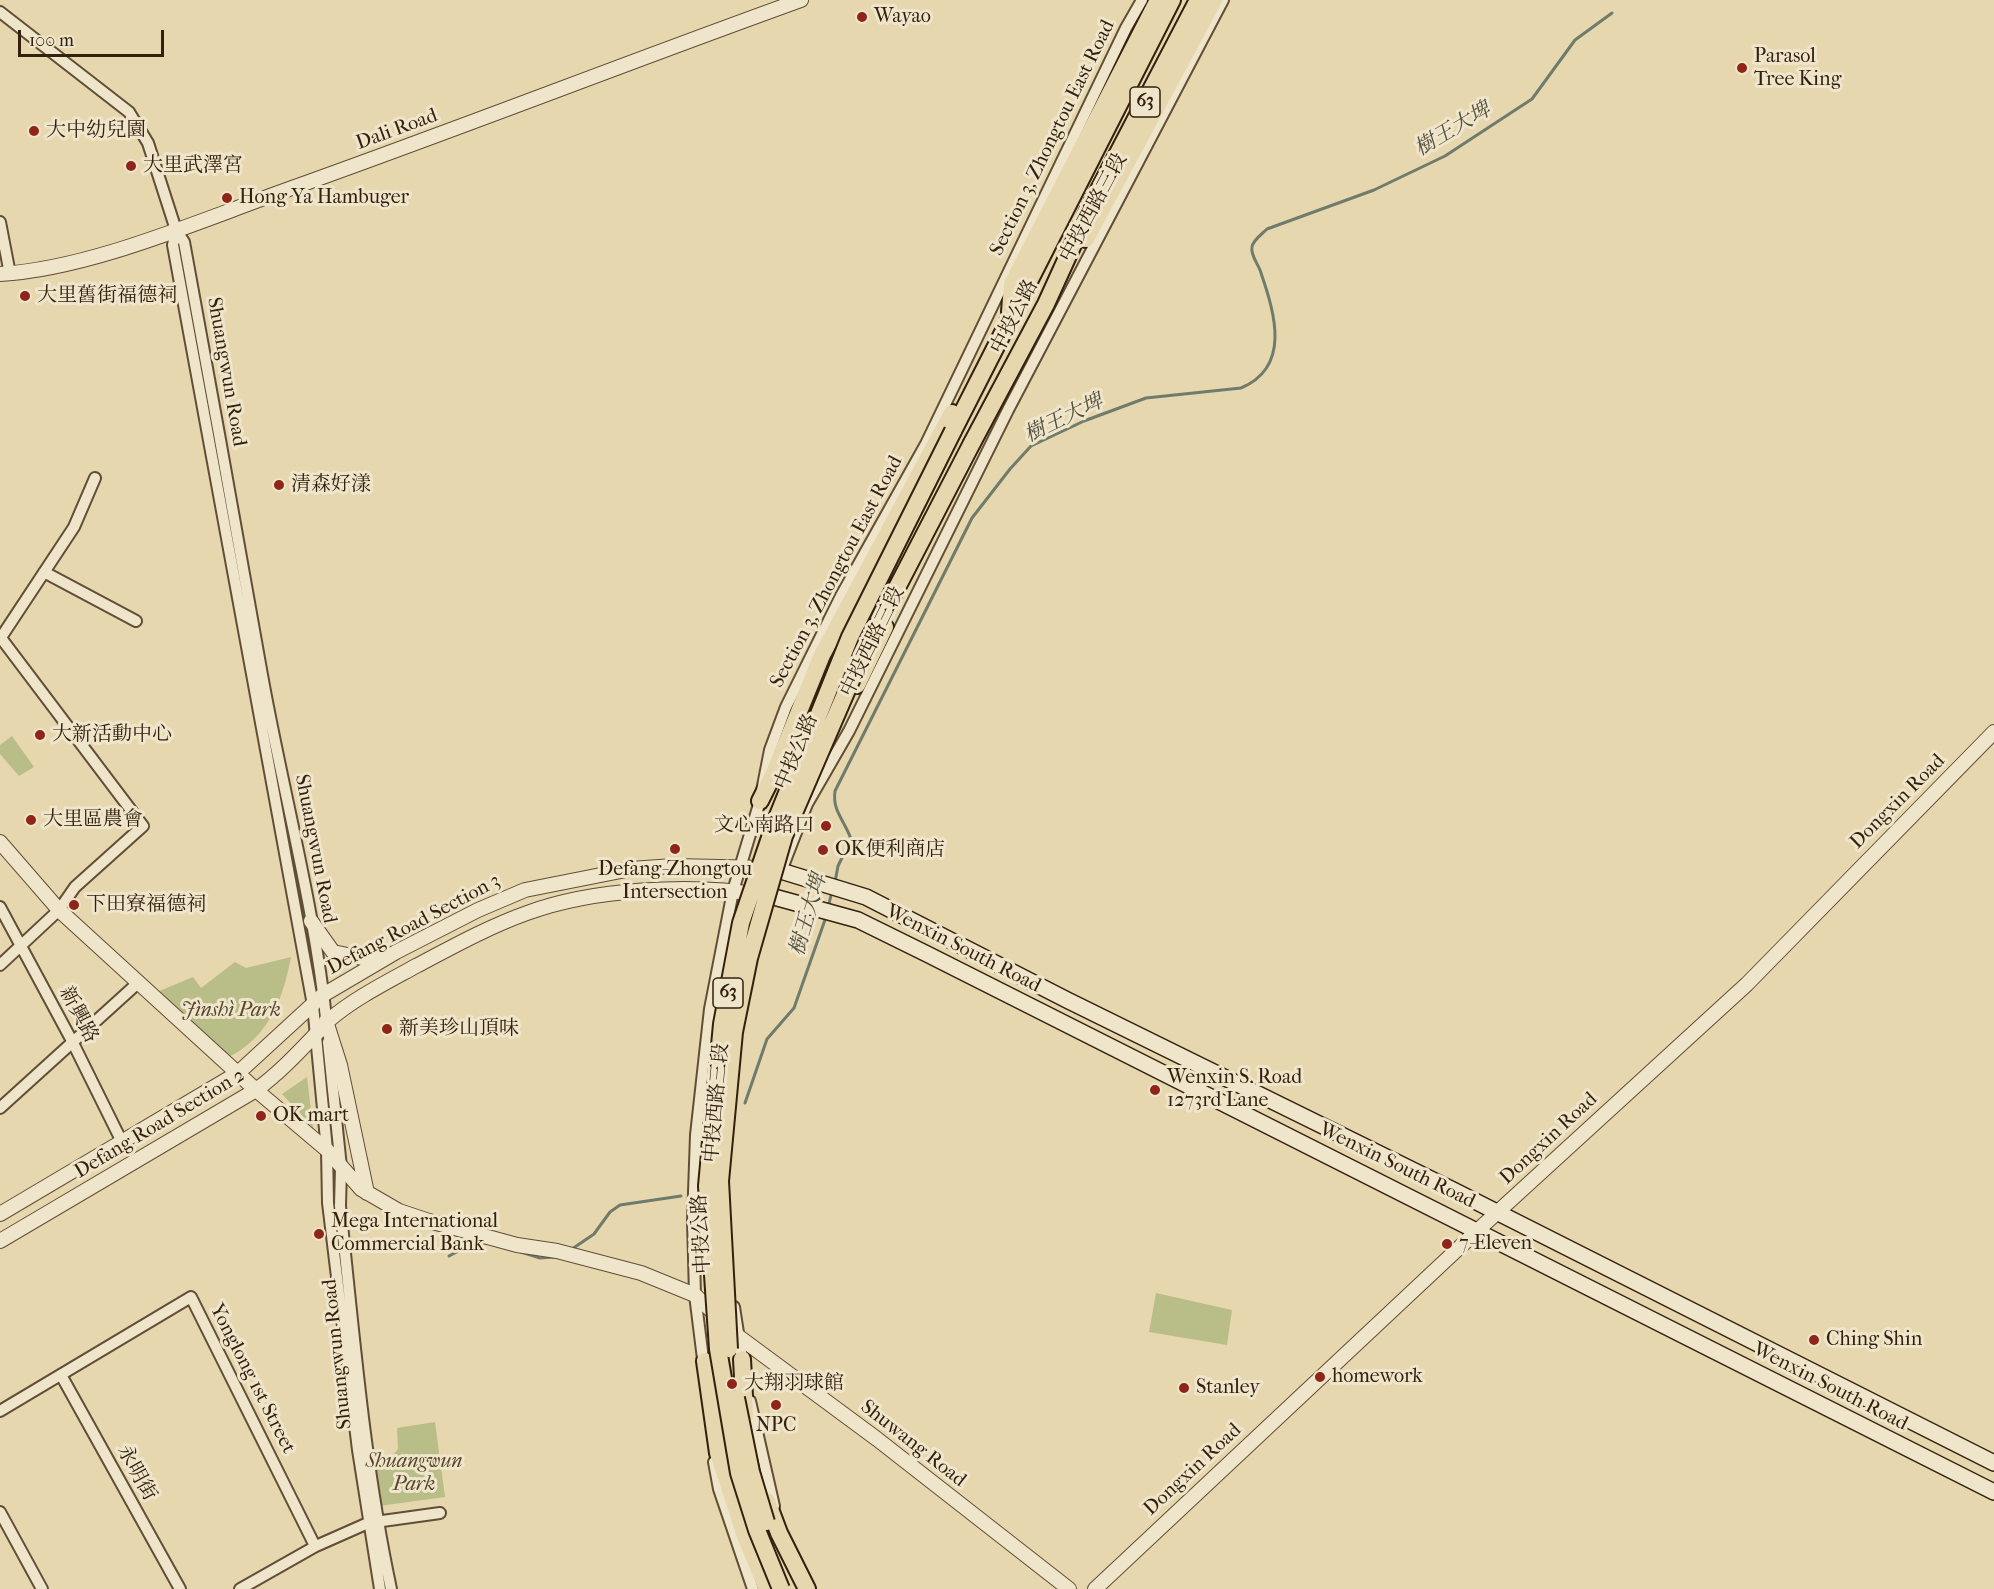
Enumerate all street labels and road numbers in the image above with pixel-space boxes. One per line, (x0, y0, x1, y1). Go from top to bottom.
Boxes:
street label: Section 3, Zhongtou East Road (985, 16, 1121, 260)
road number: 63 (1130, 87, 1160, 117)
street label: Dali Road (353, 104, 441, 156)
street label: 中投西路三段 (1055, 149, 1133, 267)
street label: 中投公路 (986, 276, 1044, 358)
street label: Shuangwun Road (201, 295, 251, 449)
street label: Section 3, Zhongtou East Road (766, 452, 908, 692)
street label: 中投西路三段 (836, 583, 910, 701)
street label: 中投公路 (770, 710, 824, 794)
street label: Dongxin Road (1846, 750, 1950, 854)
street label: Shuangwun Road (289, 772, 341, 926)
street label: Defang Road Section 3 (323, 869, 505, 981)
street label: Wenxin South Road (881, 900, 1045, 998)
road number: 63 (713, 978, 743, 1008)
street label: 新興路 (53, 983, 103, 1047)
street label: 中投西路三段 (700, 1042, 734, 1164)
street label: Defang Road Section 2 (70, 1064, 250, 1184)
street label: Dongxin Road (1495, 1088, 1603, 1190)
street label: Wenxin South Road (1315, 1118, 1479, 1214)
street label: 中投公路 (688, 1193, 716, 1275)
street label: Shuangwun Road (318, 1278, 358, 1430)
street label: Yonglong 1st Street (204, 1300, 300, 1458)
street label: Wenxin South Road (1748, 1338, 1912, 1436)
street label: Shuwang Road (855, 1395, 971, 1493)
street label: Dongxin Road (1139, 1419, 1247, 1521)
street label: 永明街 (111, 1441, 161, 1505)

